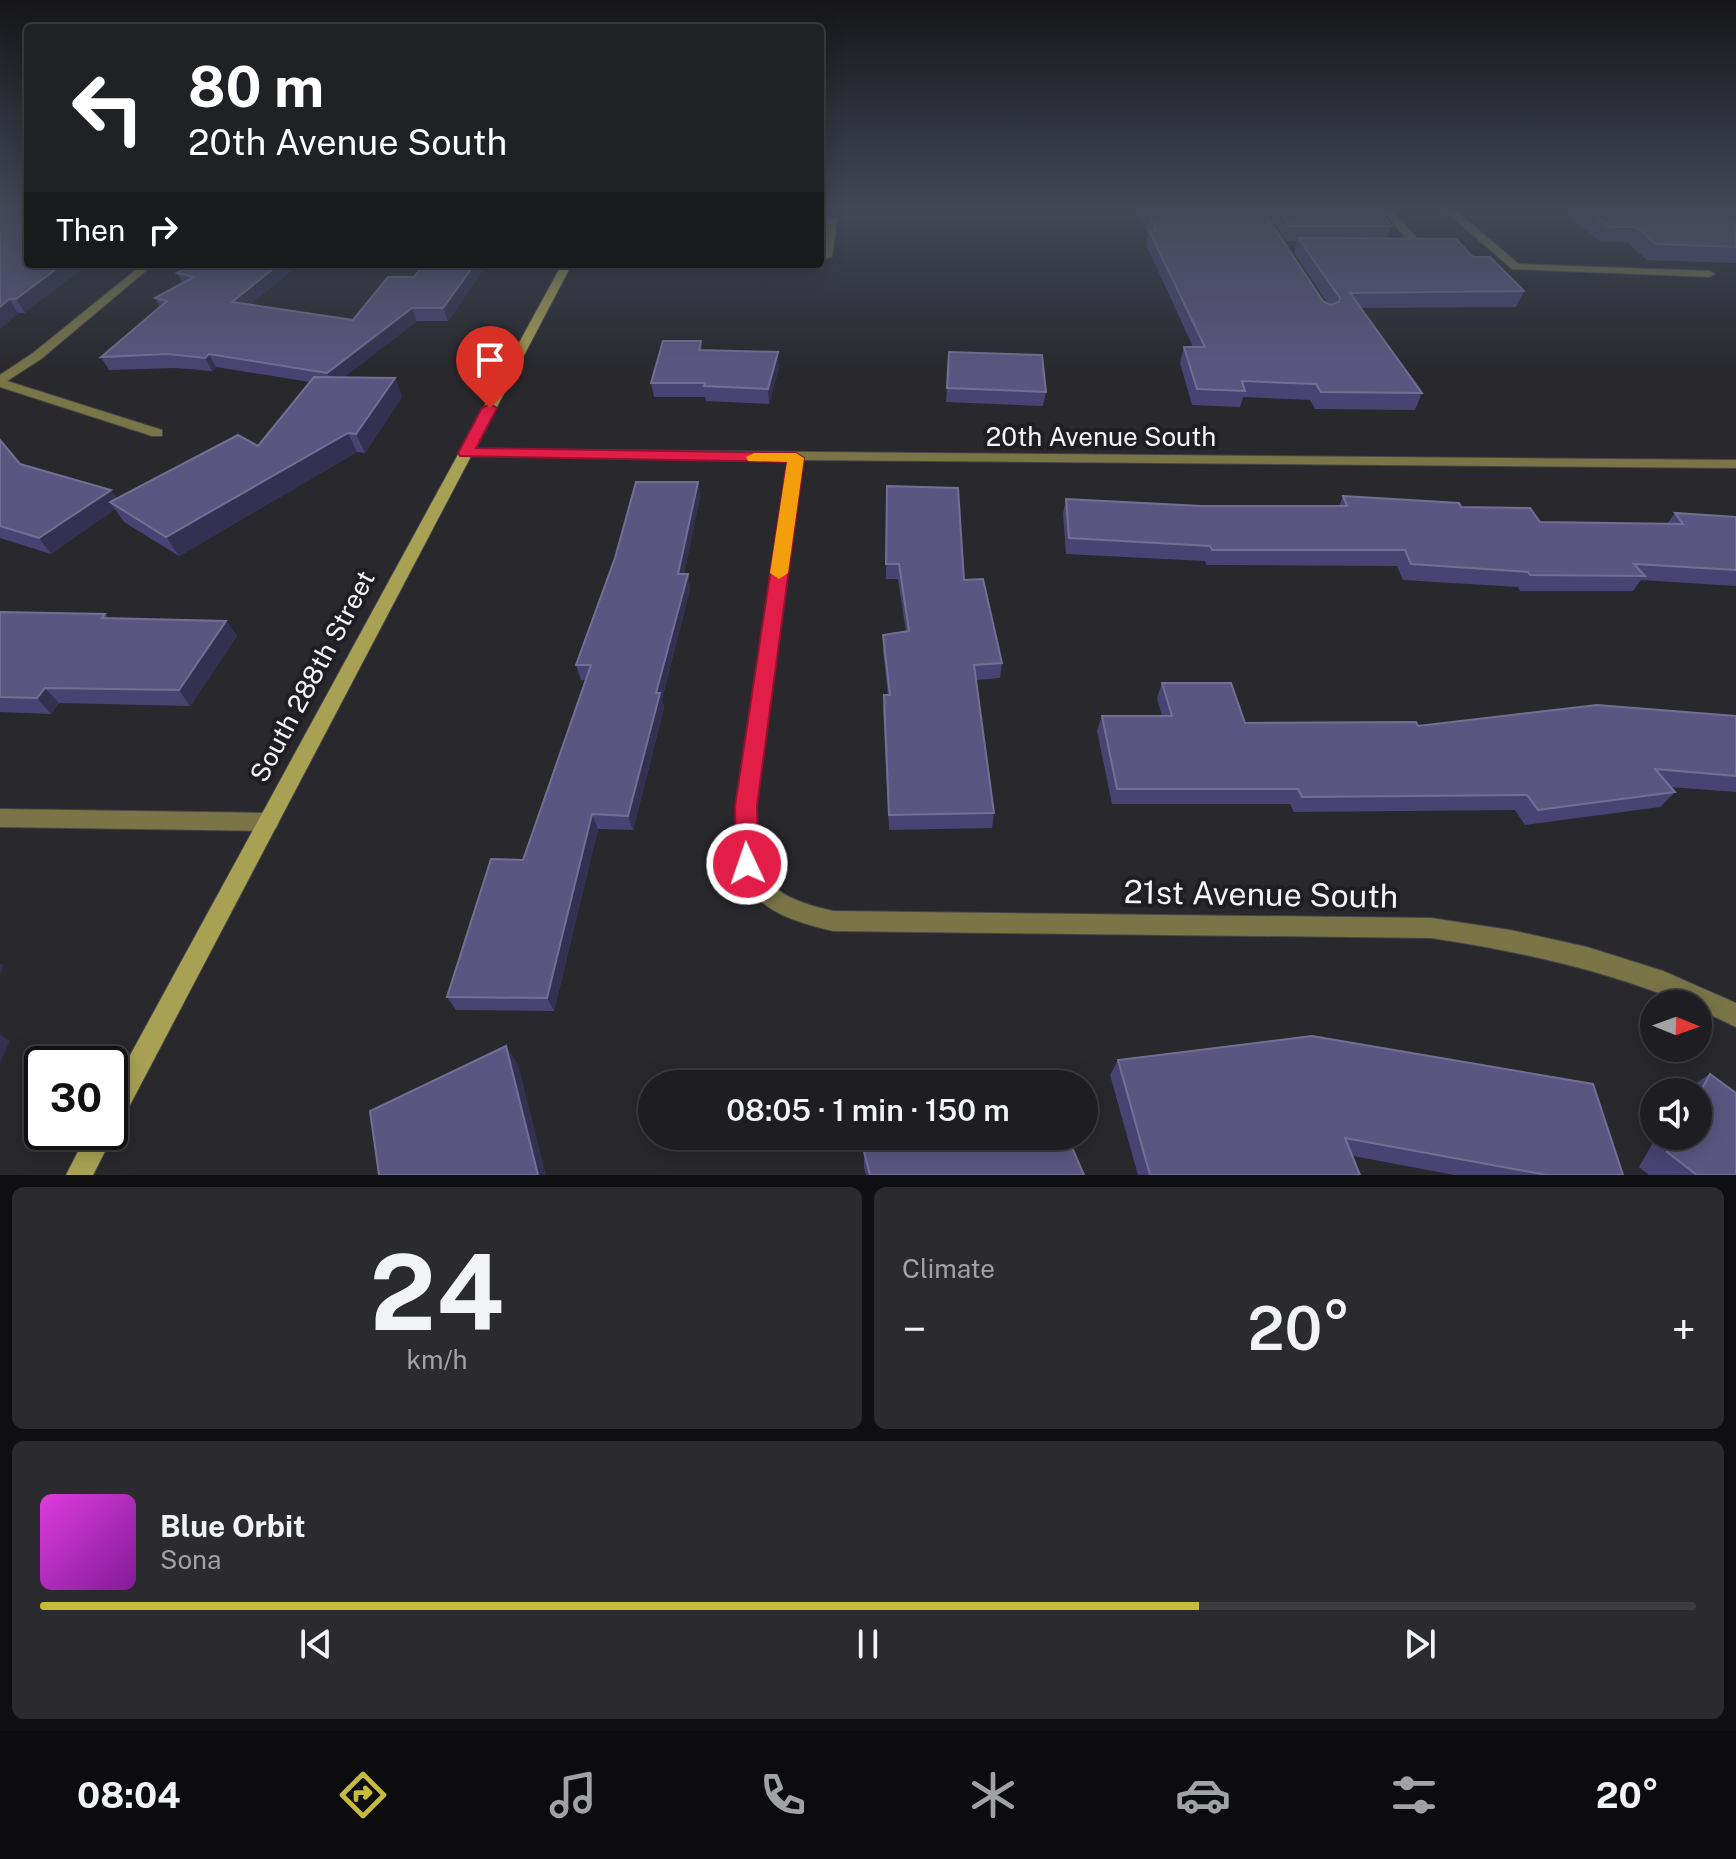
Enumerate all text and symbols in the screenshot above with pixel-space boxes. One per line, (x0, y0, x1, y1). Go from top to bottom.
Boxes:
text: 80 m (188, 54, 324, 120)
icon: left (56, 56, 160, 160)
text: 20th Avenue South (188, 121, 507, 163)
icon: right (141, 208, 185, 252)
text: Then (56, 212, 125, 248)
pin (456, 326, 524, 408)
icon: arrive (468, 338, 512, 382)
street label: 20th Avenue South (986, 421, 1216, 452)
street label: South 288th Street (243, 565, 381, 787)
position arrow (705, 822, 789, 906)
street label: 21st Avenue South (1123, 873, 1399, 915)
north arrow (1640, 990, 1712, 1062)
map controls (1640, 990, 1712, 1150)
speed limit sign: 30 (24, 1046, 128, 1150)
button: sound (1640, 1078, 1712, 1150)
text: 08:05 · 1 min · 150 m (726, 1092, 1010, 1128)
text: 24 (370, 1231, 504, 1353)
text: Climate (902, 1253, 995, 1284)
text: 20° (1248, 1293, 1350, 1364)
text: − (902, 1303, 926, 1355)
text: + (1672, 1303, 1696, 1355)
text: km/h (406, 1344, 468, 1375)
text: Blue Orbit (160, 1508, 306, 1544)
text: Sona (160, 1544, 221, 1575)
icon: previous (294, 1622, 338, 1666)
icon: pause (846, 1622, 890, 1666)
icon: next (1398, 1622, 1442, 1666)
icon: directions (335, 1767, 391, 1823)
icon: music (545, 1767, 601, 1823)
icon: phone (755, 1767, 811, 1823)
icon: climate (965, 1767, 1021, 1823)
icon: car (1175, 1767, 1231, 1823)
icon: filters (1386, 1767, 1442, 1823)
text: 08:04 (77, 1774, 181, 1816)
text: 20° (1596, 1774, 1659, 1816)

